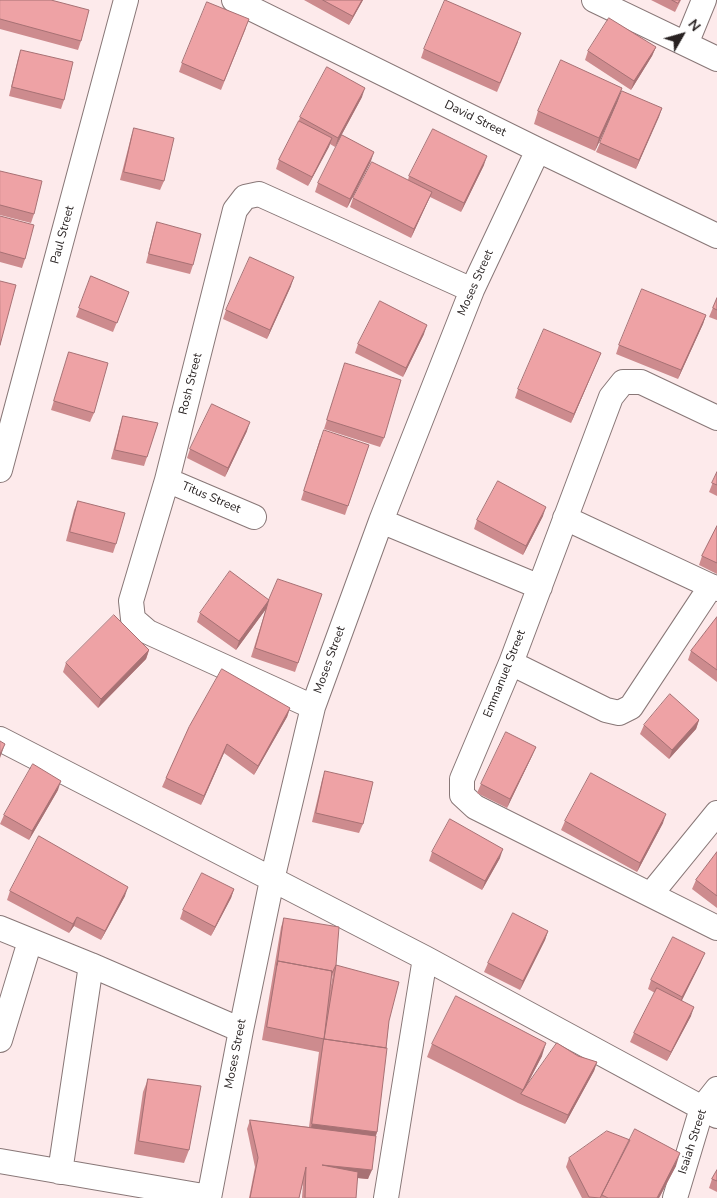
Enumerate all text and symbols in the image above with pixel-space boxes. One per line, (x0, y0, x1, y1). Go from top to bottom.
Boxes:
north arrow (657, 10, 707, 60)
text: N (683, 15, 705, 35)
street label: David Street (442, 98, 508, 140)
street label: Paul Street (48, 204, 78, 266)
street label: Moses Street (455, 248, 497, 318)
street label: Rosh Street (176, 352, 206, 416)
street label: Titus Street (179, 479, 243, 517)
street label: Moses Street (311, 624, 349, 696)
street label: Emmanuel Street (481, 628, 529, 720)
street label: Moses Street (222, 1018, 250, 1090)
street label: Isaiah Street (676, 1108, 710, 1176)

